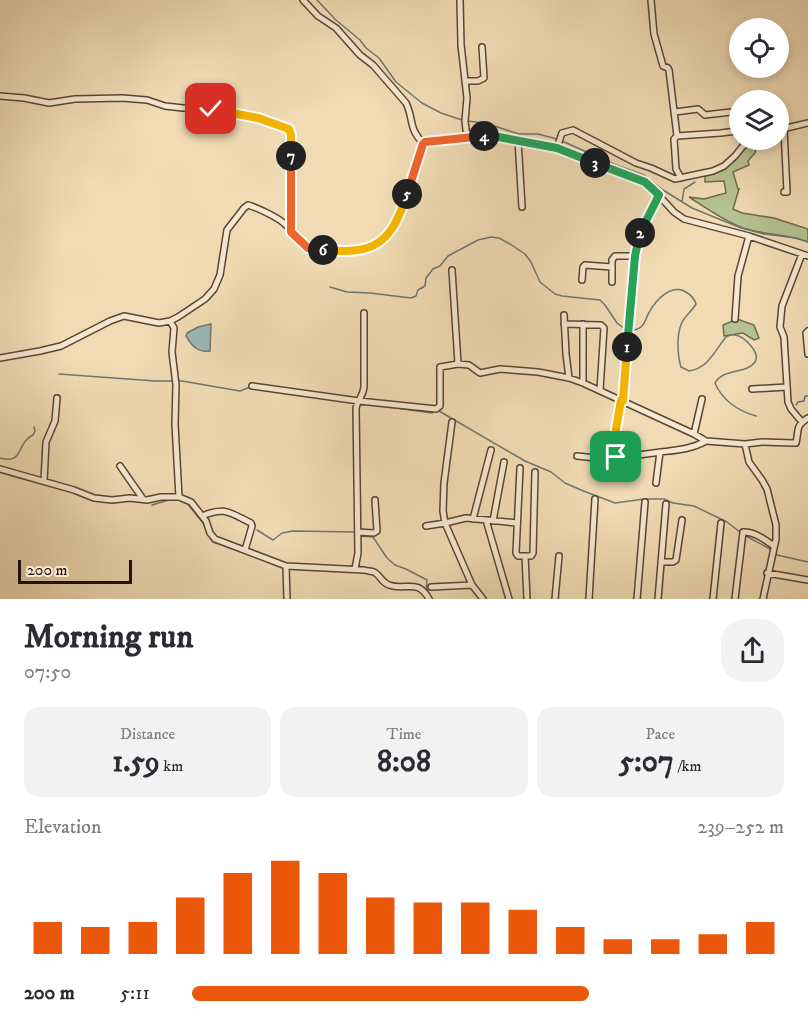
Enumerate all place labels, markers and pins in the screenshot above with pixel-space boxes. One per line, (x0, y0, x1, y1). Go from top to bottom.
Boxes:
pin (185, 83, 236, 134)
pin: 4 (469, 121, 499, 151)
pin: 7 (276, 141, 306, 171)
pin: 3 (580, 148, 610, 178)
pin: 5 (392, 179, 422, 209)
pin: 2 (625, 218, 655, 248)
pin: 6 (308, 235, 338, 265)
pin: 1 (612, 332, 642, 362)
pin (590, 431, 641, 482)

